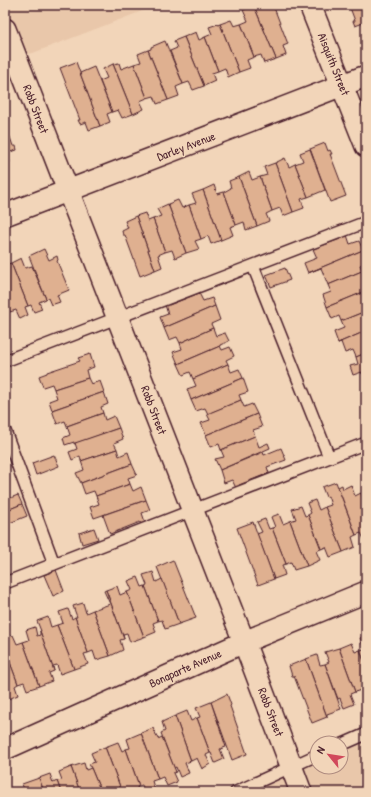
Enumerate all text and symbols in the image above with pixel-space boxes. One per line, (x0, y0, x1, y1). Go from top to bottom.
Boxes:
street label: Aisquith Street (314, 30, 355, 99)
street label: Robb Street (19, 82, 53, 137)
street label: Darley Avenue (154, 127, 218, 165)
street label: Robb Street (137, 383, 171, 438)
street label: Bonaparte Avenue (146, 644, 224, 692)
street label: Robb Street (254, 685, 288, 740)
north arrow (309, 735, 349, 775)
text: N (313, 744, 328, 756)

